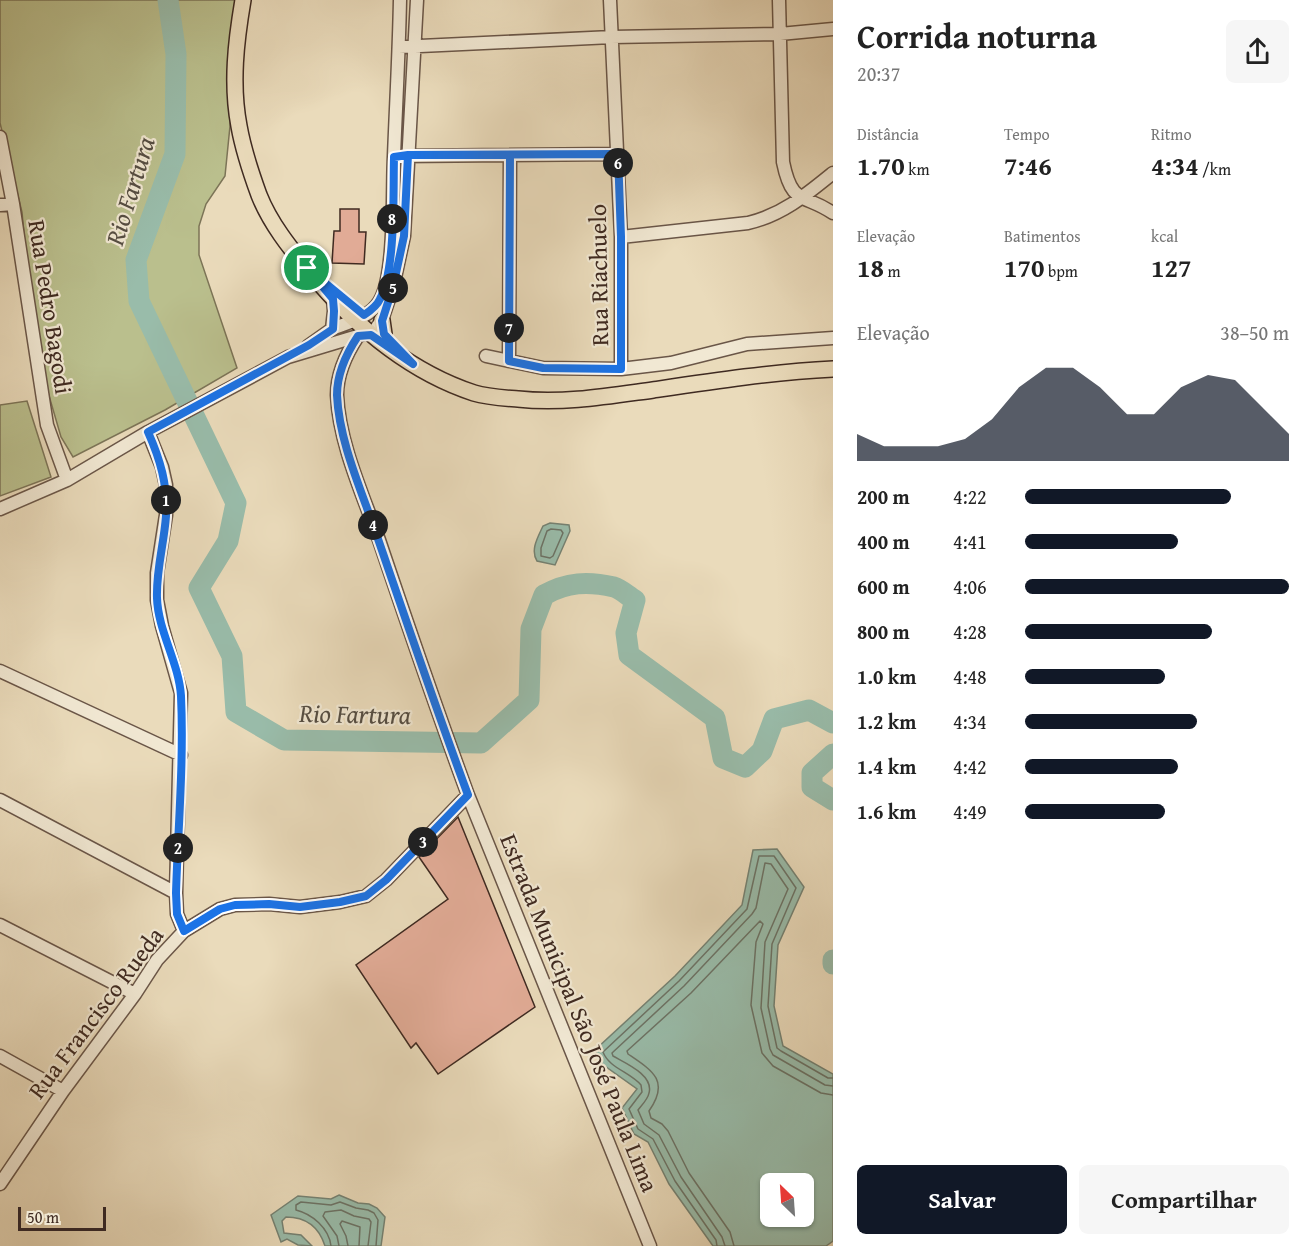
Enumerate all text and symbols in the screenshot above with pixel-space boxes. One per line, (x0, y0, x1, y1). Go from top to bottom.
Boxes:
text: Corrida noturna (857, 12, 1097, 60)
button: share (1226, 20, 1289, 83)
text: 20:37 (857, 59, 900, 88)
text: Distância (857, 122, 919, 146)
text: Tempo (1004, 122, 1050, 146)
text: Ritmo (1151, 122, 1192, 146)
water label: Rio Fartura (94, 132, 165, 251)
text: 1.70 (857, 146, 905, 185)
text: 7:46 (1004, 146, 1052, 185)
text: 4:34 (1151, 146, 1199, 185)
pin: 6 (603, 148, 633, 178)
text: 6 (614, 151, 622, 175)
text: km (905, 157, 929, 181)
text: /km (1199, 157, 1231, 181)
pin: 8 (377, 204, 407, 234)
street label: Rua Riachuelo (580, 204, 617, 346)
text: 8 (388, 207, 396, 231)
street label: Rua Pedro Bagodi (19, 217, 82, 397)
text: Elevação (857, 224, 915, 248)
text: Batimentos (1004, 224, 1081, 248)
text: kcal (1151, 224, 1178, 248)
pin (281, 242, 332, 293)
text: 18 (857, 248, 884, 287)
text: 170 (1004, 248, 1044, 287)
text: 127 (1151, 248, 1191, 287)
icon: arrive (290, 251, 323, 284)
text: m (884, 259, 901, 283)
text: bpm (1044, 259, 1078, 283)
pin: 5 (378, 273, 408, 303)
text: 5 (389, 276, 397, 300)
pin: 7 (494, 313, 524, 343)
text: 7 (505, 316, 513, 340)
text: Elevação (857, 318, 930, 347)
text: 38–50 m (1220, 318, 1289, 347)
text: 200 m (857, 482, 910, 511)
text: 4:22 (953, 482, 987, 511)
pin: 1 (151, 485, 181, 515)
text: 1 (162, 488, 170, 512)
pin: 4 (358, 510, 388, 540)
text: 4 (369, 513, 377, 537)
text: 400 m (857, 527, 910, 556)
text: 4:41 (953, 527, 987, 556)
text: 600 m (857, 572, 910, 601)
text: 4:06 (953, 572, 987, 601)
text: 800 m (857, 617, 910, 646)
text: 4:28 (953, 617, 987, 646)
text: 1.0 km (857, 662, 916, 691)
text: 4:48 (953, 662, 987, 691)
water label: Rio Fartura (298, 693, 411, 734)
text: 1.2 km (857, 707, 916, 736)
text: 4:34 (953, 707, 987, 736)
text: 1.4 km (857, 752, 916, 781)
text: 4:42 (953, 752, 987, 781)
text: 1.6 km (857, 797, 916, 826)
text: 4:49 (953, 797, 987, 826)
pin: 3 (408, 827, 438, 857)
street label: Estrada Municipal São José Paula Lima (491, 828, 668, 1198)
text: 3 (419, 830, 427, 854)
pin: 2 (163, 833, 193, 863)
text: 2 (174, 836, 182, 860)
street label: Rua Francisco Rueda (19, 919, 172, 1106)
button: Salvar (857, 1165, 1067, 1234)
button: Compartilhar (1079, 1165, 1289, 1234)
north arrow (760, 1173, 814, 1227)
map controls (760, 1173, 814, 1227)
scale bar (18, 1204, 106, 1232)
text: 50 m (27, 1205, 59, 1229)

